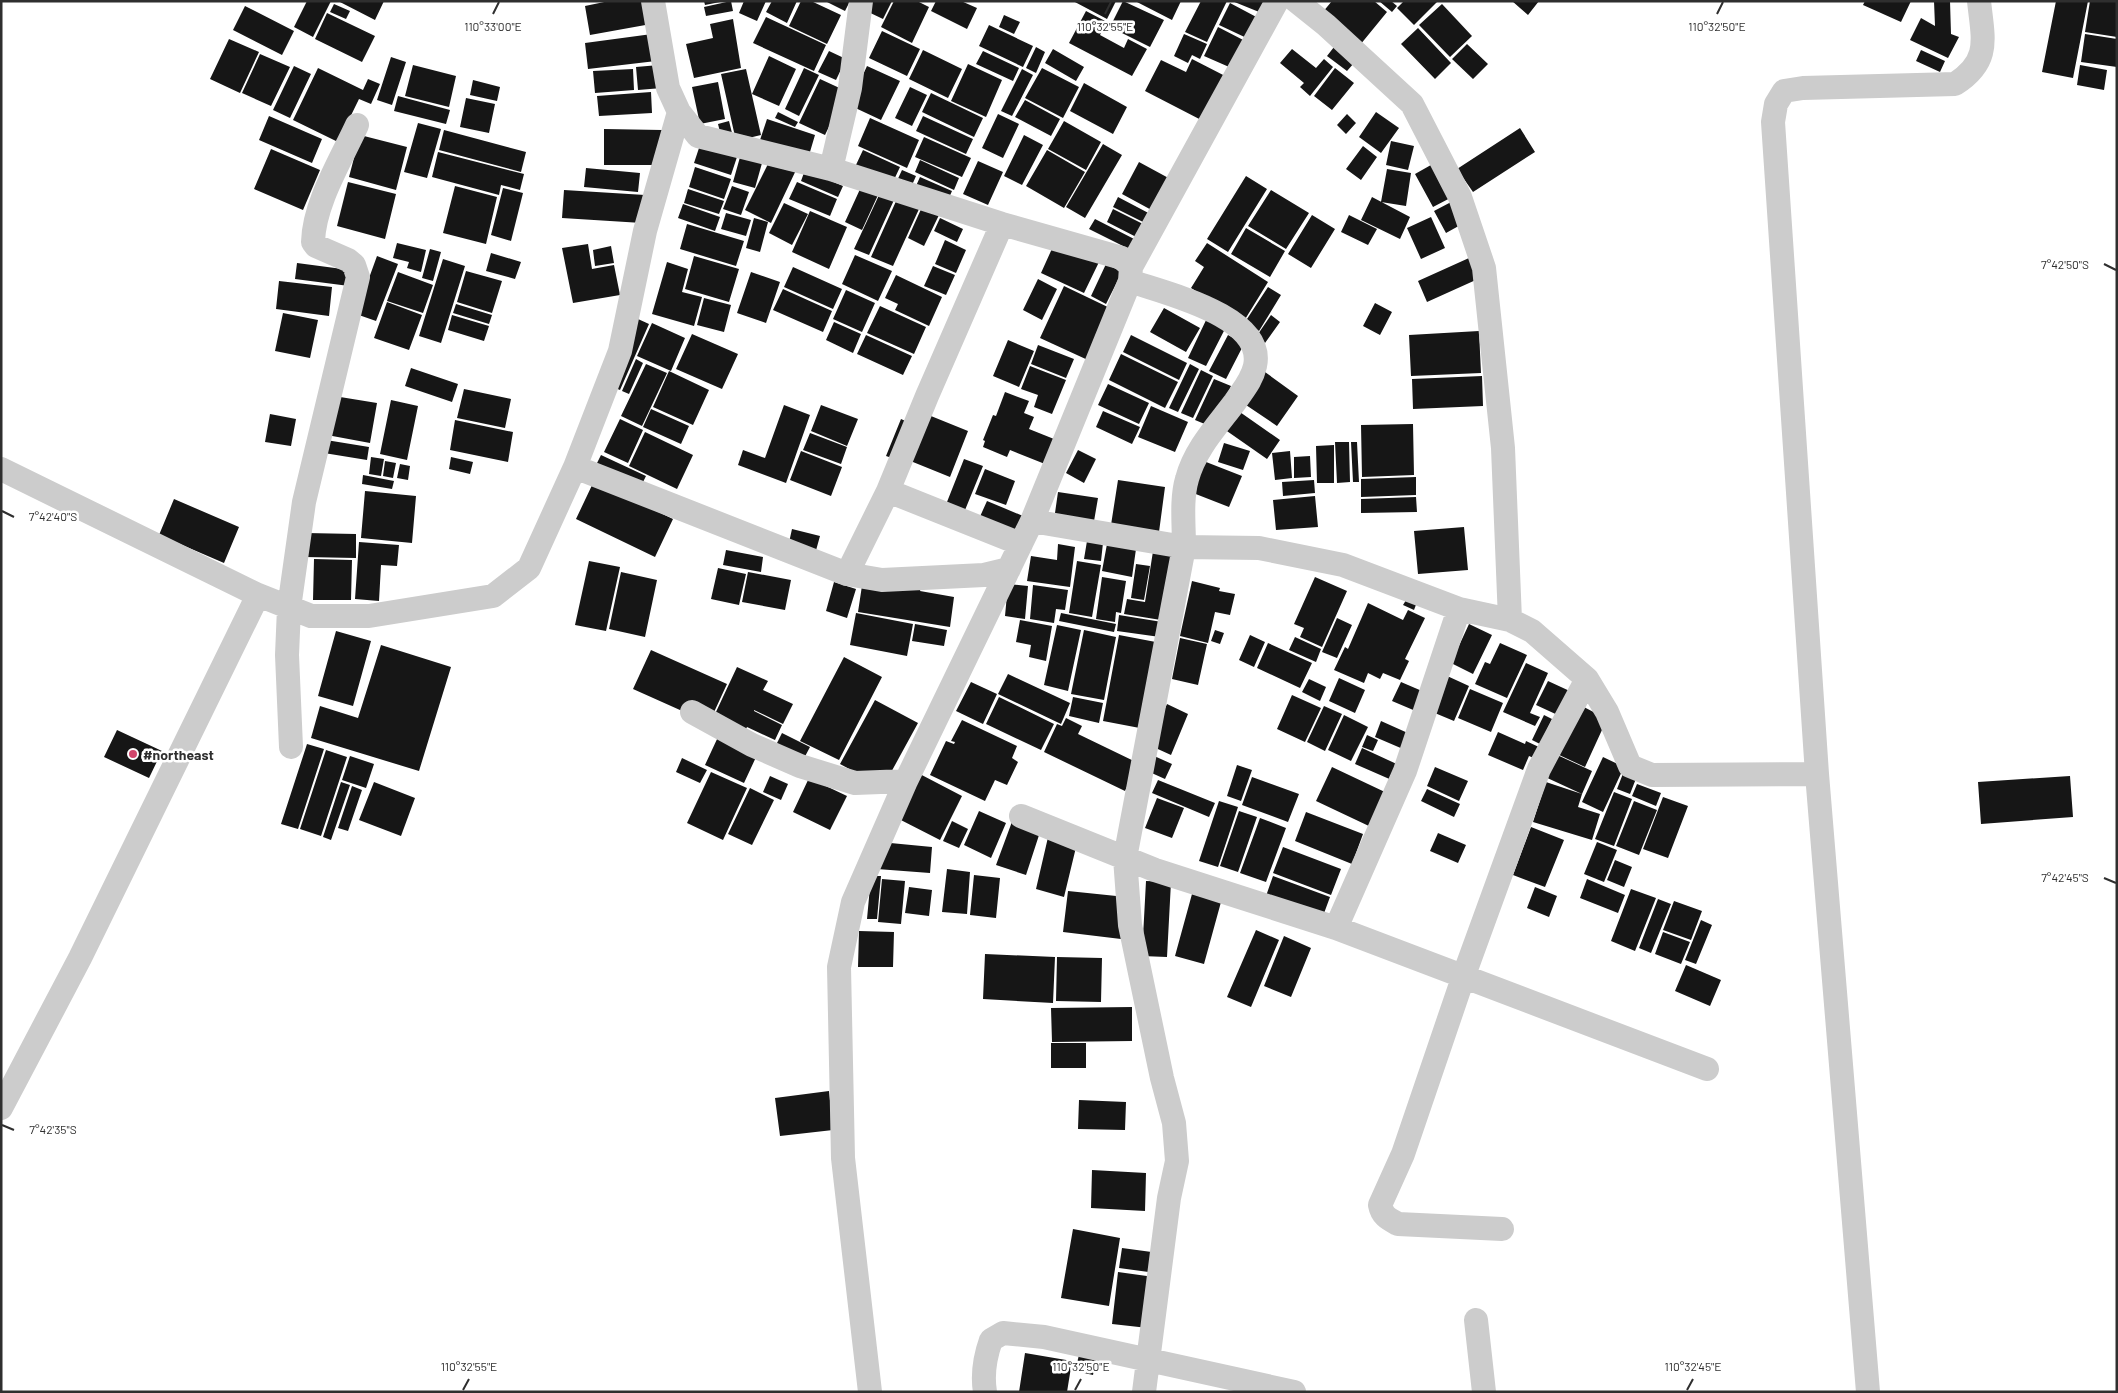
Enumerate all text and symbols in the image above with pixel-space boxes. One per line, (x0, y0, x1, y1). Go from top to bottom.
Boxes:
text: 110°33'00"E (464, 19, 522, 33)
text: 110°32'55"E (1077, 19, 1133, 33)
text: 110°32'50"E (1688, 19, 1746, 33)
text: 7°42'50"S (2041, 257, 2089, 271)
text: 7°42'40"S (29, 509, 77, 523)
place label: #northeast (143, 746, 214, 763)
marker: #northeast (127, 748, 139, 760)
text: 7°42'45"S (2041, 870, 2089, 884)
text: 7°42'35"S (29, 1122, 77, 1136)
text: 110°32'55"E (441, 1359, 497, 1373)
text: 110°32'50"E (1052, 1359, 1110, 1373)
text: 110°32'45"E (1664, 1359, 1722, 1373)

